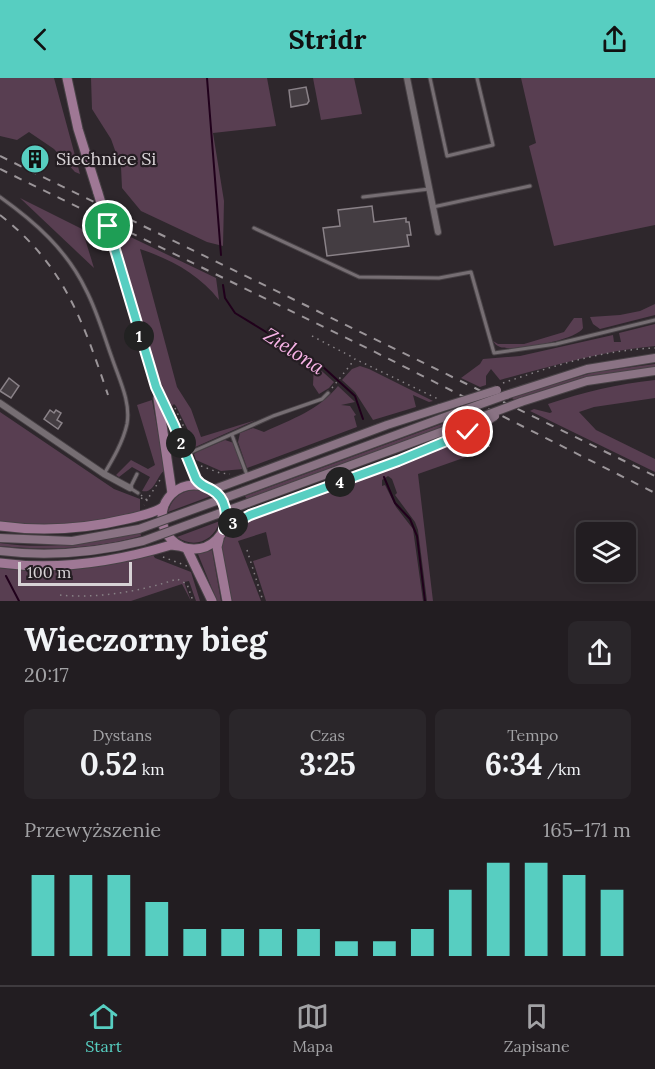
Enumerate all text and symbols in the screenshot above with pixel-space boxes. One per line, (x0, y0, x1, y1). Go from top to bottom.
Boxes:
text: Stridr (289, 22, 366, 56)
icon: back (24, 23, 57, 56)
icon: share (598, 23, 631, 56)
building icon: Siechnice Si (19, 143, 51, 175)
place label: Siechnice Si (56, 147, 156, 170)
pin (82, 200, 133, 251)
icon: arrive (91, 209, 124, 242)
pin: 1 (124, 321, 154, 351)
water label: Zielona (259, 322, 329, 379)
text: 1 (136, 326, 142, 346)
pin (442, 406, 493, 457)
icon: check (451, 415, 484, 448)
pin: 2 (166, 428, 196, 458)
text: 2 (177, 433, 185, 453)
pin: 4 (325, 467, 355, 497)
text: 4 (336, 472, 344, 492)
pin: 3 (218, 508, 248, 538)
text: 3 (229, 513, 237, 533)
map controls (576, 522, 636, 582)
button: layers (576, 522, 636, 582)
scale bar (18, 559, 132, 586)
text: 100 m (27, 562, 71, 582)
text: Wieczorny bieg (24, 618, 267, 660)
button: share (568, 621, 631, 684)
text: 20:17 (24, 662, 69, 687)
text: Dystans (92, 725, 152, 745)
text: Czas (310, 725, 345, 745)
text: Tempo (507, 725, 559, 745)
text: 0.52 (80, 745, 137, 783)
text: 3:25 (299, 745, 356, 783)
text: 6:34 (485, 745, 543, 783)
text: km (137, 759, 165, 779)
text: /km (543, 759, 581, 779)
text: Przewyższenie (24, 817, 161, 842)
text: 165–171 m (543, 817, 631, 842)
tab: Start (85, 1000, 122, 1056)
tab: Mapa (292, 1000, 333, 1056)
tab: Zapisane (504, 1000, 570, 1056)

